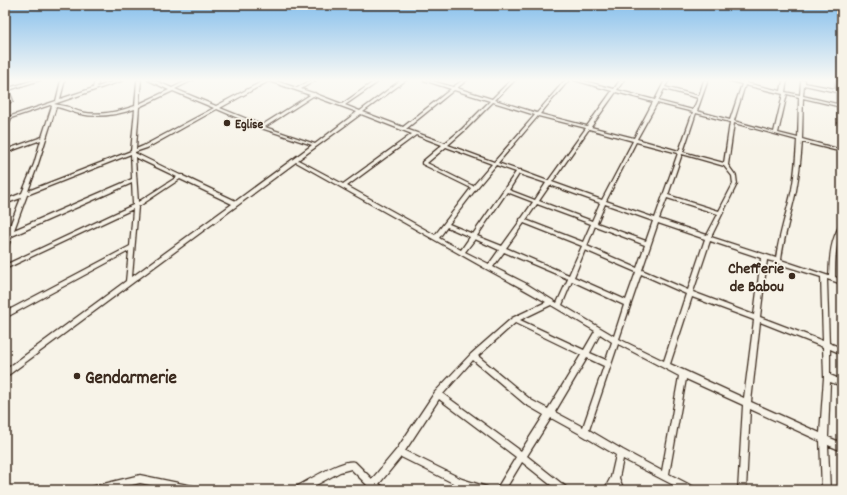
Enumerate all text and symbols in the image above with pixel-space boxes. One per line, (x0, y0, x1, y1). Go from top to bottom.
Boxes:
place label: Eglise (235, 116, 264, 135)
marker: Eglise (222, 118, 232, 128)
place label: Chefferie de Babou (728, 258, 784, 299)
marker: Chefferie de Babou (787, 271, 797, 281)
place label: Gendarmerie (85, 366, 177, 393)
marker: Gendarmerie (72, 371, 82, 381)

